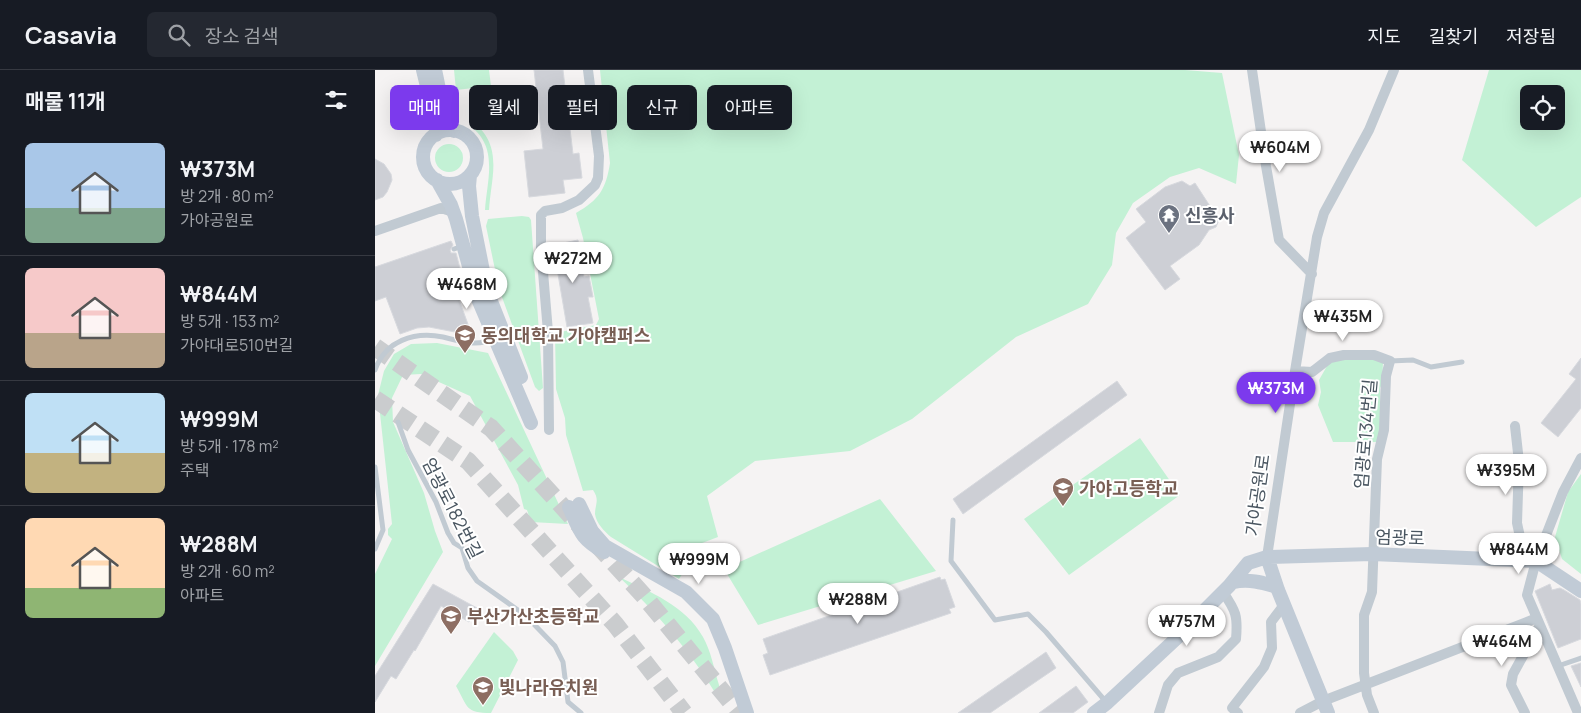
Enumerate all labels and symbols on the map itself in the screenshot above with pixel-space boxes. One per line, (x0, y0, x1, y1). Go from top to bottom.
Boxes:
pin: ₩604M (1245, 131, 1315, 173)
temple icon: 신흥사 (1157, 203, 1181, 234)
place label: 신흥사 (1185, 203, 1235, 227)
pin: ₩272M (538, 242, 608, 284)
pin: ₩468M (432, 268, 502, 310)
pin: ₩435M (1308, 300, 1378, 342)
school or university icon: 동의대학교 가야캠퍼스 (453, 323, 477, 354)
place label: 동의대학교 가야캠퍼스 (481, 323, 650, 347)
pin: ₩373M (1241, 372, 1311, 414)
street label: 엄광로134번길 (1348, 378, 1382, 490)
street label: 가야공원로 (1239, 452, 1275, 538)
street label: 엄광로182번길 (417, 453, 489, 563)
pin: ₩395M (1471, 454, 1541, 496)
school or university icon: 가야고등학교 (1051, 476, 1075, 507)
place label: 가야고등학교 (1079, 476, 1178, 500)
street label: 엄광로 (1375, 524, 1425, 550)
pin: ₩844M (1484, 532, 1554, 575)
pin: ₩999M (664, 542, 734, 585)
pin: ₩288M (823, 582, 893, 625)
school or university icon: 부산가산초등학교 (439, 604, 463, 635)
place label: 부산가산초등학교 (467, 604, 599, 628)
pin: ₩757M (1152, 604, 1222, 647)
pin: ₩464M (1467, 624, 1537, 667)
school or university icon: 빛나라유치원 (471, 675, 495, 706)
place label: 빛나라유치원 (499, 675, 598, 699)

